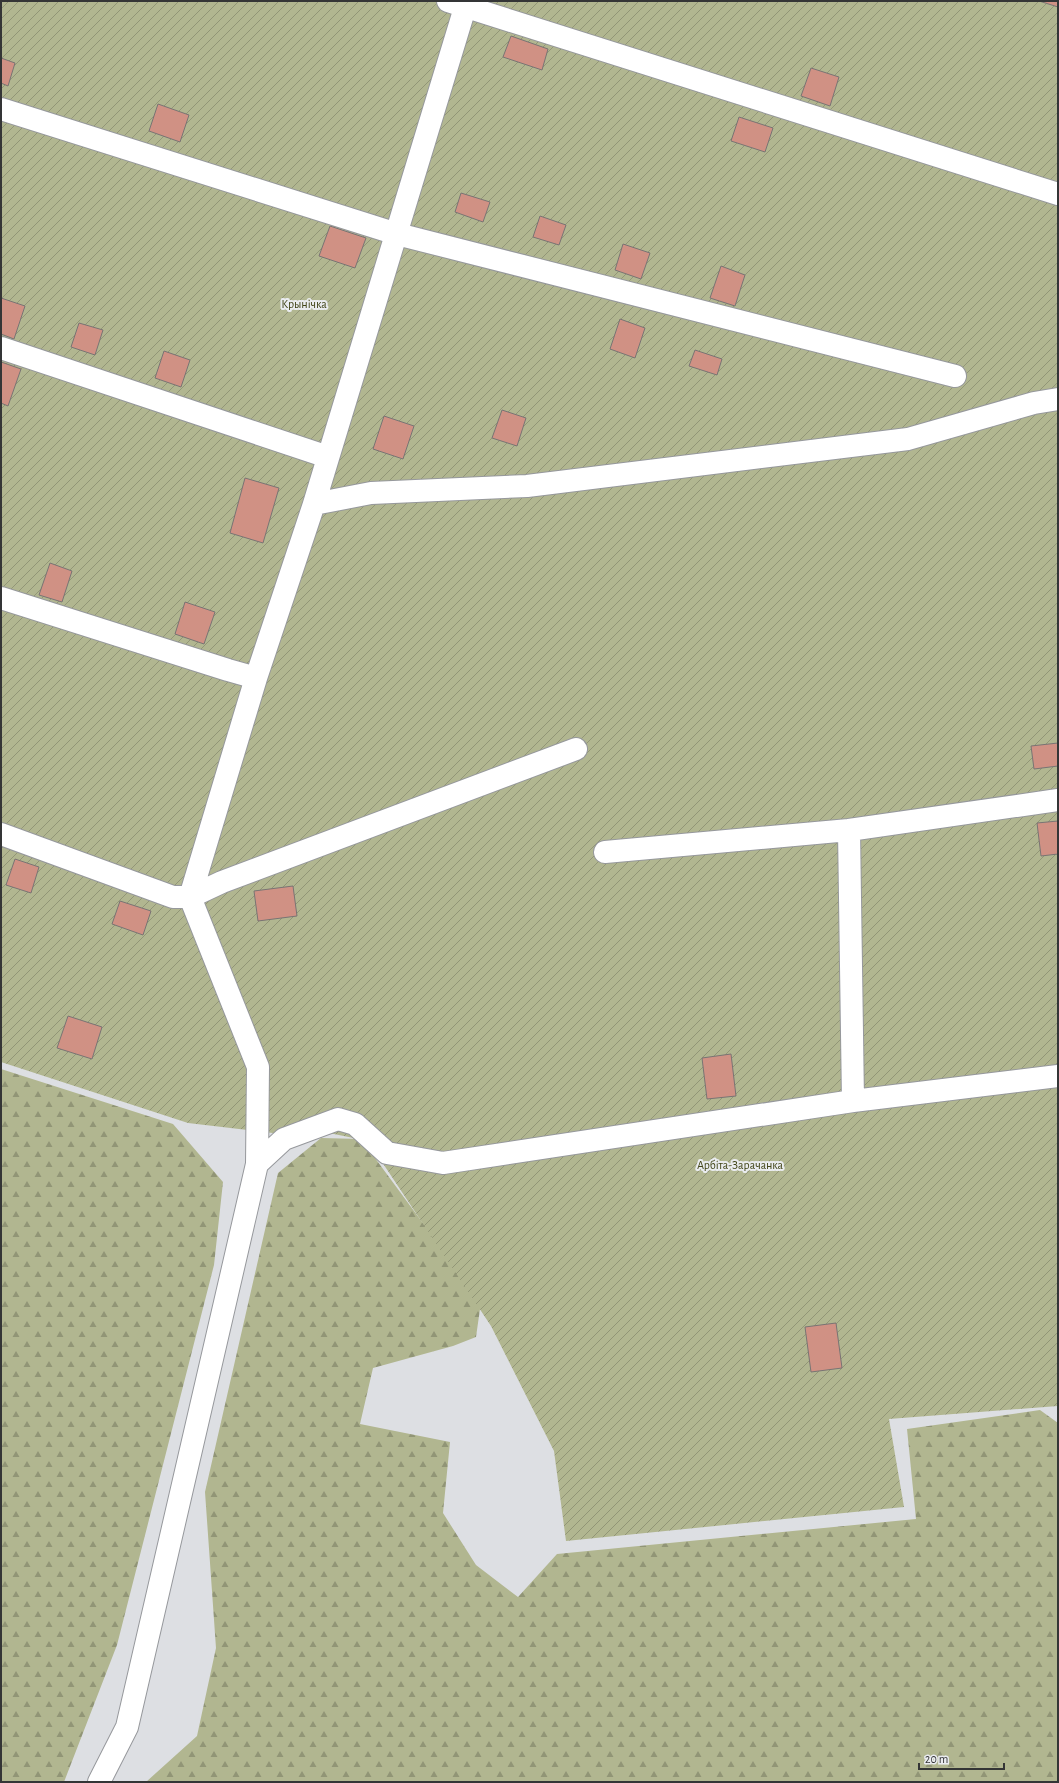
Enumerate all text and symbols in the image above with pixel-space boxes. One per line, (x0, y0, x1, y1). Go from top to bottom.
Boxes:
park label: Крынічка (281, 298, 327, 310)
park label: Арбіта-Зарачанка (697, 1159, 784, 1171)
scale bar (919, 1745, 1004, 1771)
text: 20 m (925, 1753, 948, 1765)

